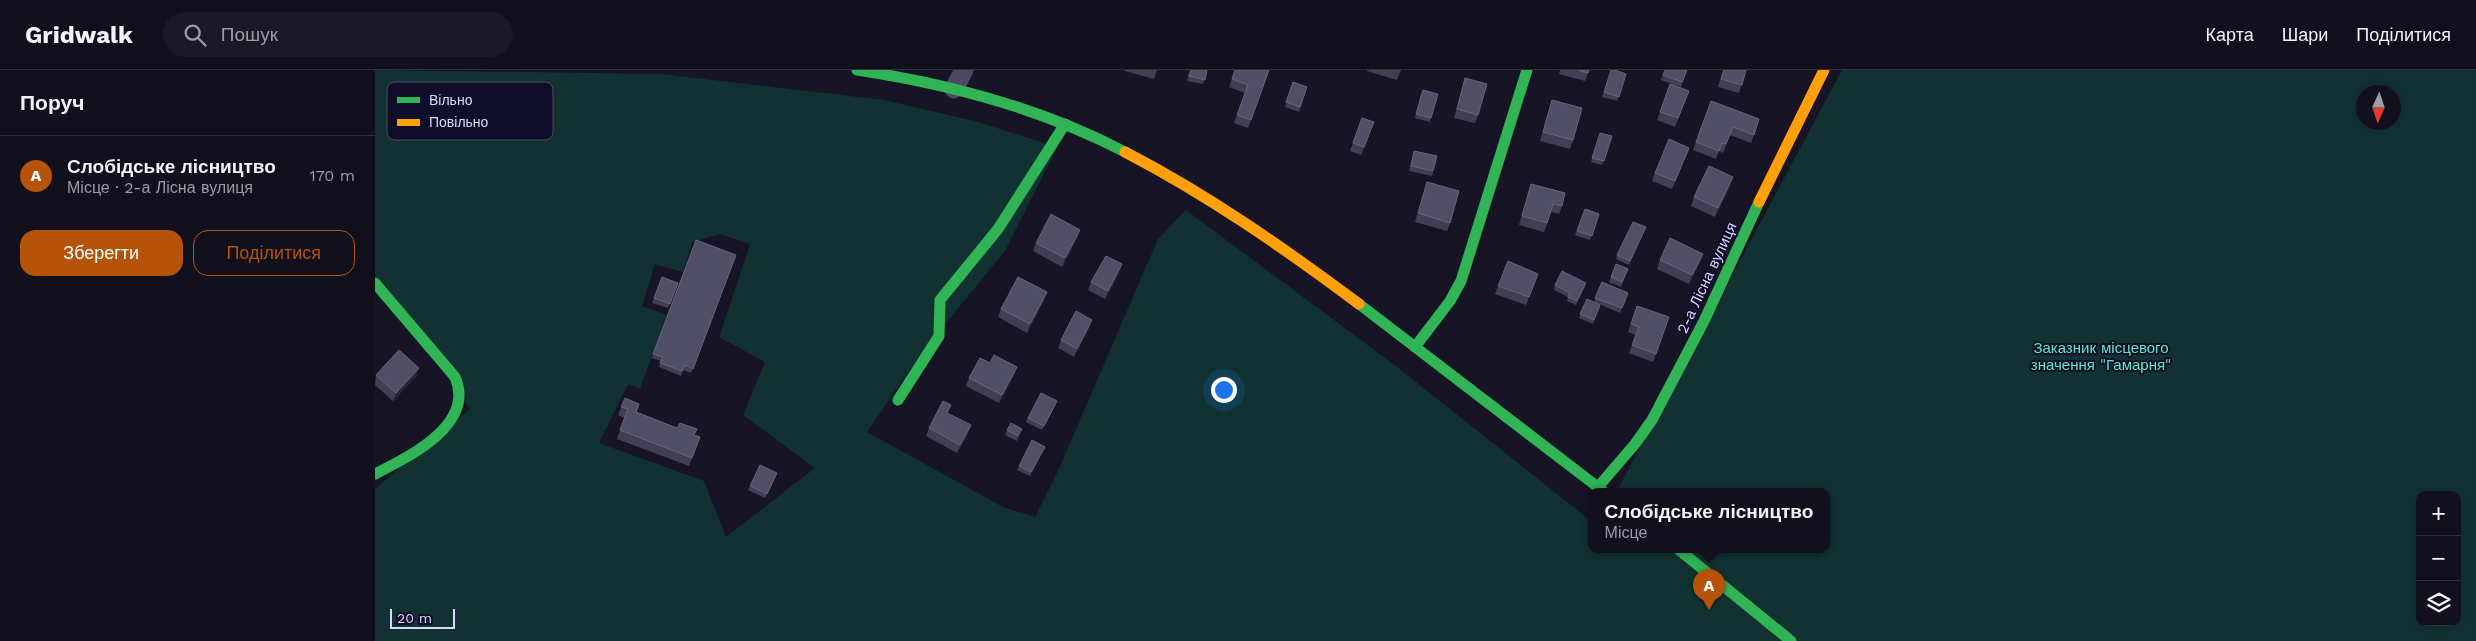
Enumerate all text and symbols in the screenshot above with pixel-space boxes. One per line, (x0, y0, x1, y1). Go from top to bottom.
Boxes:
search box (163, 12, 513, 57)
text: Gridwalk (25, 21, 133, 49)
icon: search (181, 21, 209, 49)
text: Пошук (221, 23, 278, 46)
text: Карта (2206, 24, 2254, 45)
text: Шари (2282, 24, 2328, 45)
text: Поділитися (2356, 24, 2451, 45)
legend (387, 82, 553, 140)
north arrow (2356, 85, 2401, 130)
text: Поруч (20, 90, 84, 115)
text: Вільно (429, 92, 473, 108)
text: Повільно (429, 114, 489, 130)
text: Слобідське лісництво (67, 155, 276, 178)
text: A (31, 166, 41, 185)
text: 170 m (309, 166, 355, 185)
text: Місце · 2-а Лісна вулиця (67, 178, 253, 197)
street label: 2-а Лісна вулиця (1673, 220, 1741, 336)
button: Зберегти (20, 230, 183, 276)
button: Поділитися (193, 230, 355, 276)
park label: Заказник місцевого значення "Гамарня" (2031, 339, 2171, 374)
your location (1211, 377, 1237, 403)
popup (1588, 488, 1830, 553)
map controls (2416, 491, 2461, 626)
button: + (2416, 491, 2461, 536)
text: Слобідське лісництво (1605, 500, 1813, 523)
text: Місце (1605, 523, 1647, 542)
button: − (2416, 536, 2461, 581)
pin: A (1693, 569, 1725, 610)
button: layers (2416, 581, 2461, 626)
scale bar (390, 606, 455, 629)
text: 20 m (397, 610, 432, 626)

